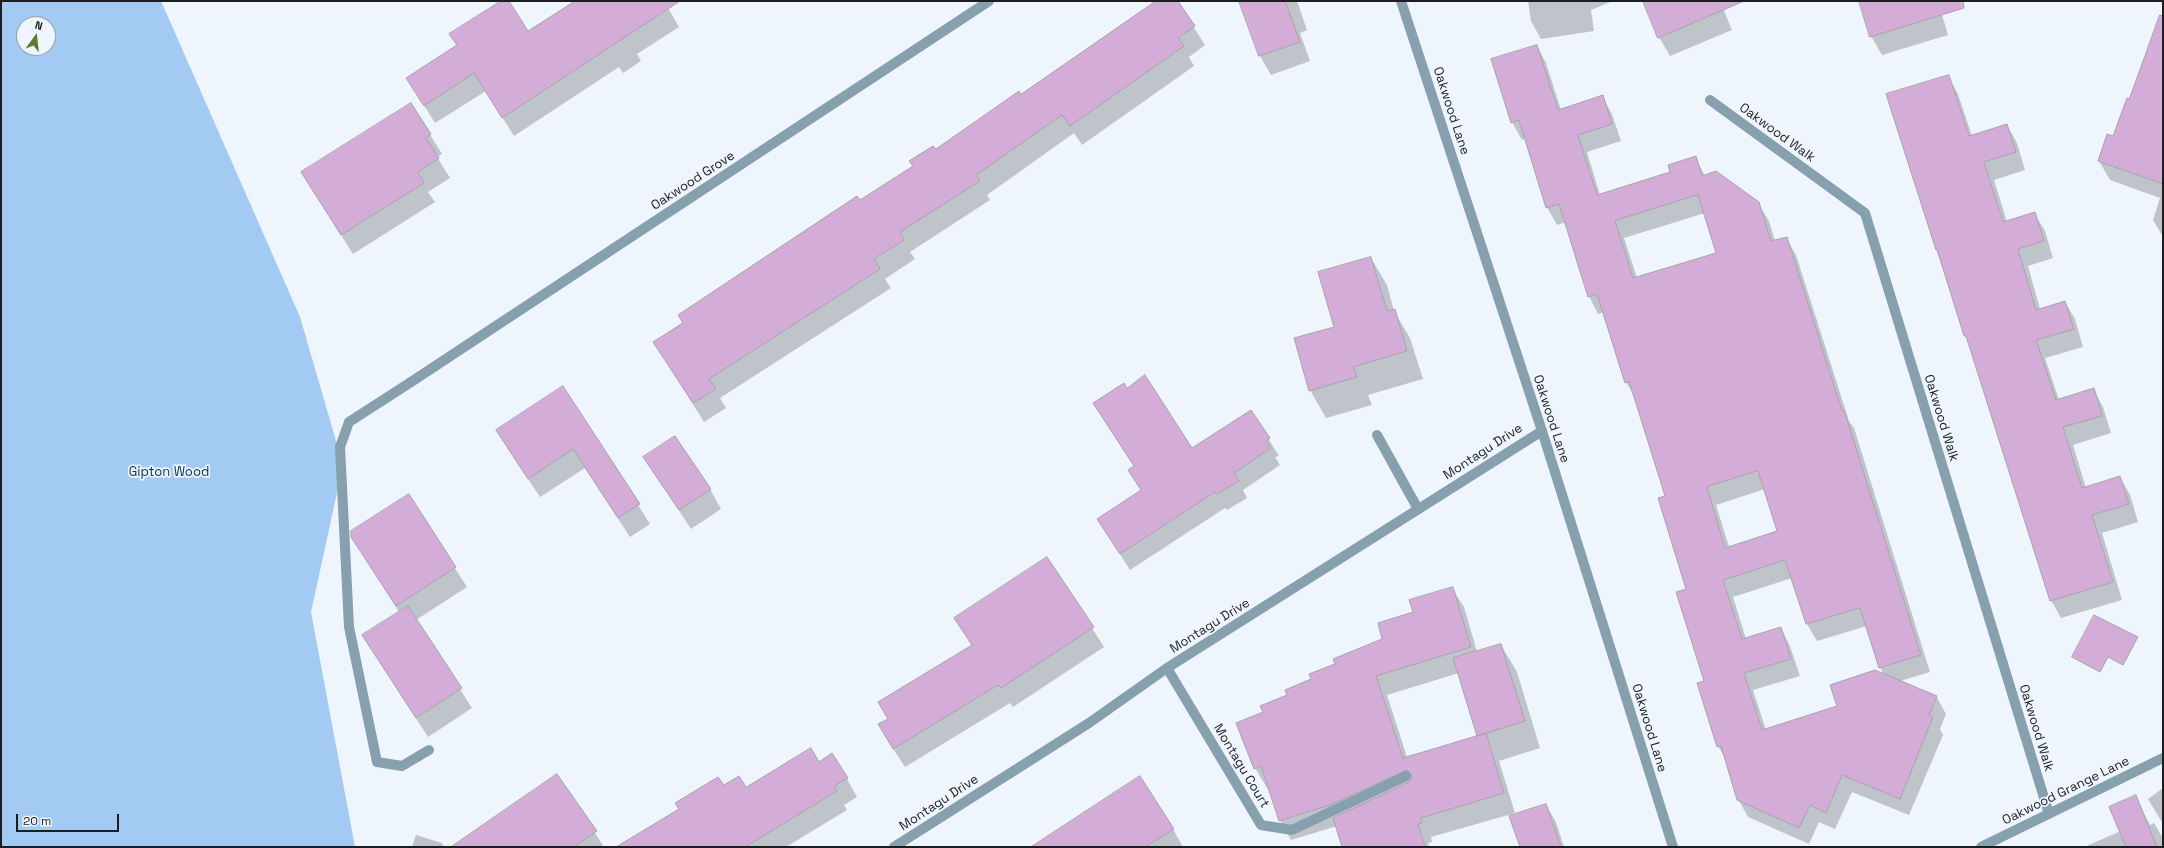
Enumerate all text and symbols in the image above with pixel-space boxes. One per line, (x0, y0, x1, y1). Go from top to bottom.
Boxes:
north arrow (16, 16, 56, 56)
text: N (33, 18, 44, 33)
street label: Oakwood Lane (1429, 65, 1473, 157)
street label: Oakwood Walk (1736, 100, 1818, 166)
street label: Oakwood Grove (648, 148, 738, 214)
street label: Oakwood Lane (1529, 373, 1573, 465)
street label: Oakwood Walk (1920, 373, 1962, 463)
street label: Montagu Drive (1441, 421, 1525, 483)
park label: Gipton Wood (129, 464, 209, 480)
street label: Montagu Drive (1167, 595, 1253, 657)
street label: Oakwood Lane (1628, 682, 1670, 774)
street label: Oakwood Walk (2015, 683, 2057, 773)
street label: Montagu Court (1210, 721, 1272, 811)
street label: Oakwood Grange Lane (2000, 753, 2132, 829)
street label: Montagu Drive (897, 772, 981, 834)
scale bar (18, 806, 121, 832)
text: 20 m (23, 813, 51, 829)

